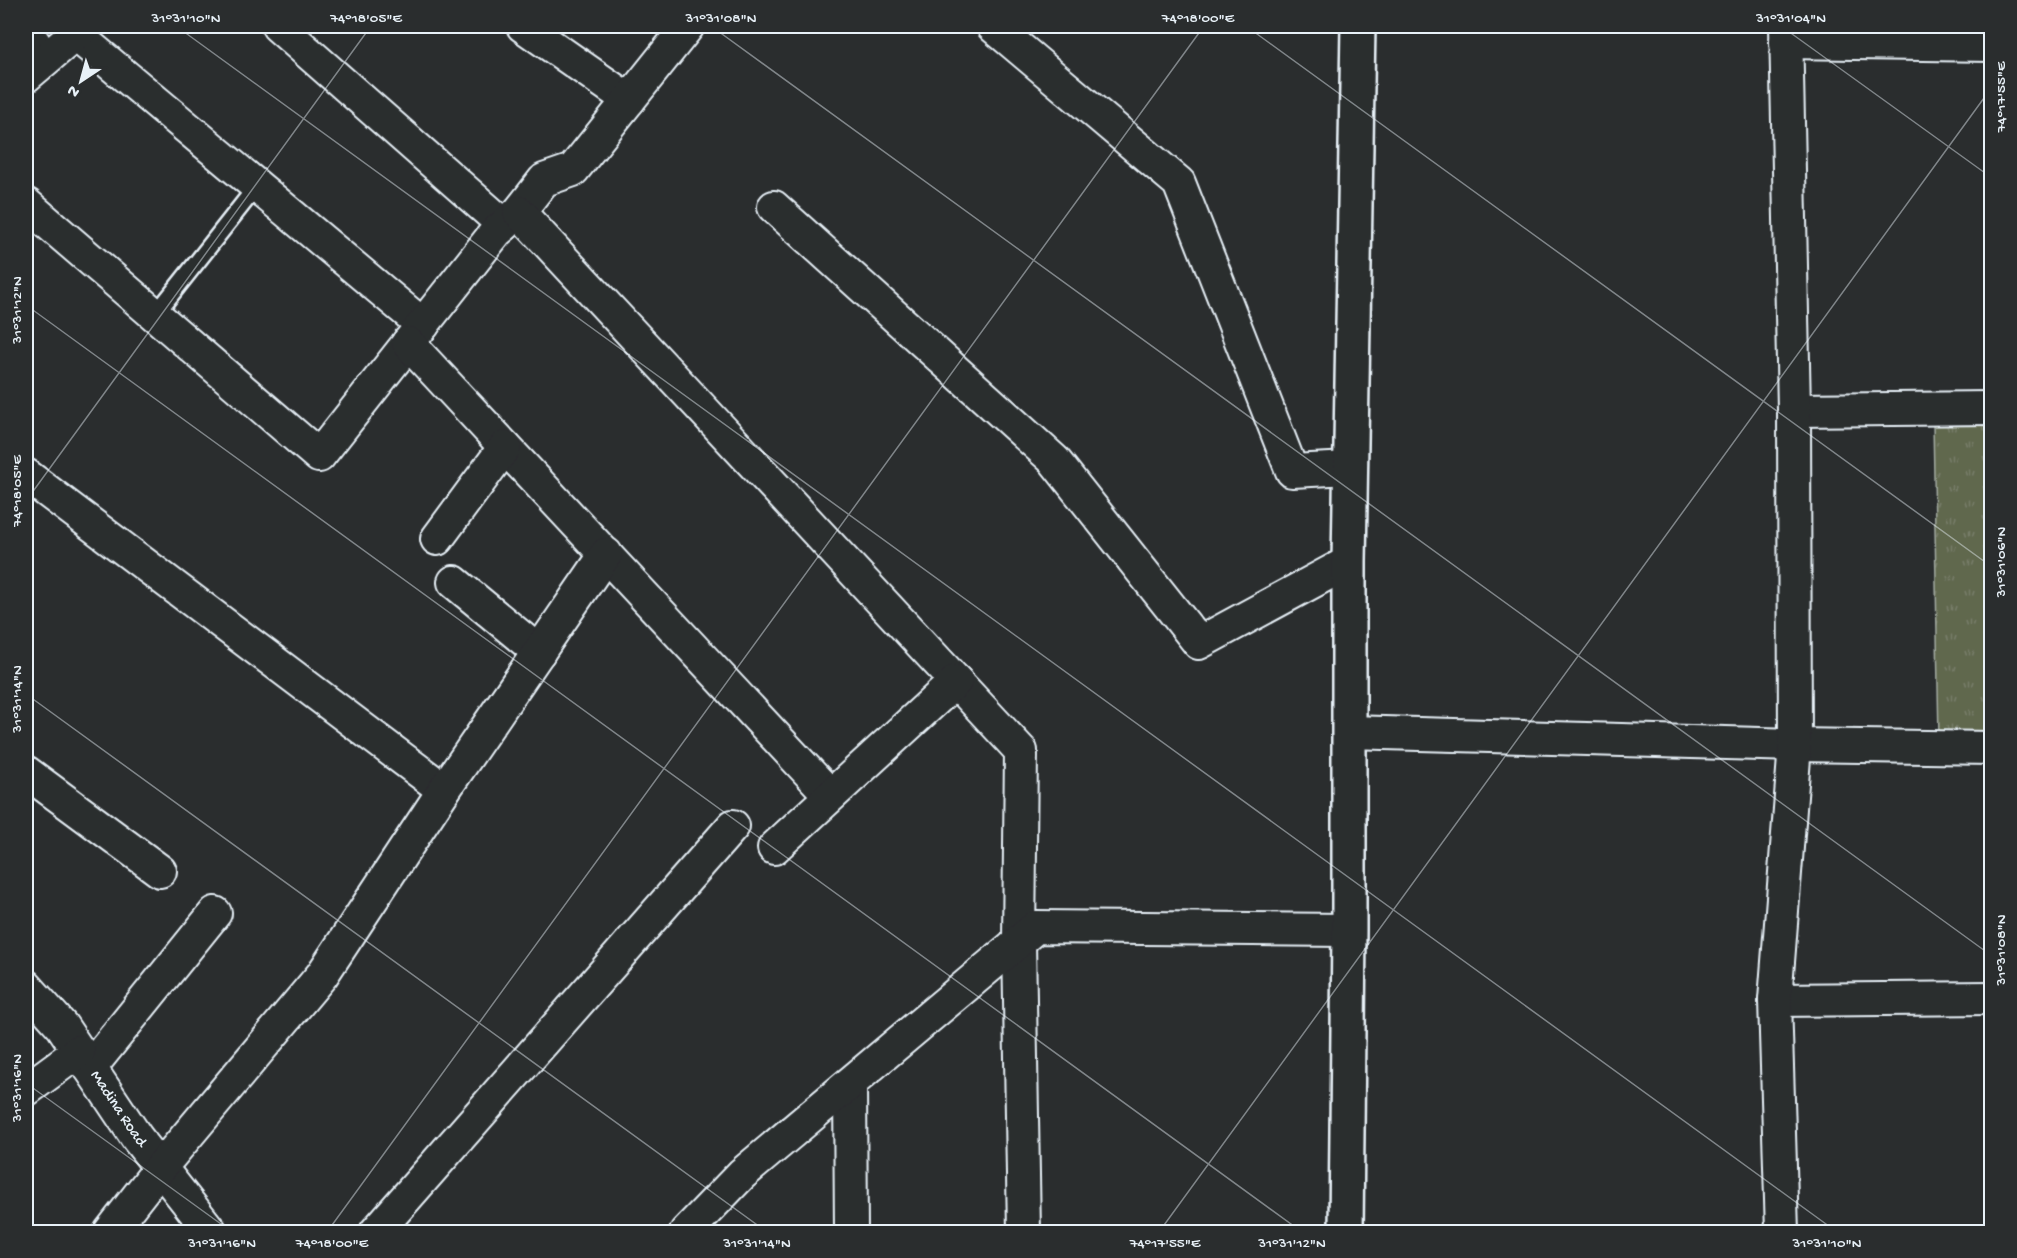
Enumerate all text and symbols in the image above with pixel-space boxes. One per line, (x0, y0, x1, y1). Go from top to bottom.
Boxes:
text: 31°31'10"N (151, 10, 221, 28)
text: 74°18'05"E (329, 10, 403, 28)
text: 31°31'08"N (684, 10, 757, 28)
text: 74°18'00"E (1161, 10, 1235, 28)
text: 31°31'04"N (1755, 10, 1826, 28)
north arrow (51, 51, 111, 111)
text: 74°17'55"E (1993, 61, 2011, 133)
text: N (64, 79, 84, 101)
text: 31°31'12"N (9, 276, 27, 345)
text: 74°18'05"E (9, 454, 27, 528)
text: 31°31'06"N (1993, 527, 2011, 598)
text: 31°31'14"N (9, 665, 27, 734)
text: 31°31'08"N (1993, 914, 2011, 987)
text: 31°31'16"N (9, 1054, 27, 1123)
street label: Madina Road (85, 1067, 151, 1153)
text: 31°31'16"N (187, 1235, 256, 1253)
text: 74°18'00"E (295, 1235, 369, 1253)
text: 31°31'14"N (722, 1235, 791, 1253)
text: 74°17'55"E (1129, 1235, 1201, 1253)
text: 31°31'12"N (1257, 1235, 1326, 1253)
text: 31°31'10"N (1792, 1235, 1862, 1253)

